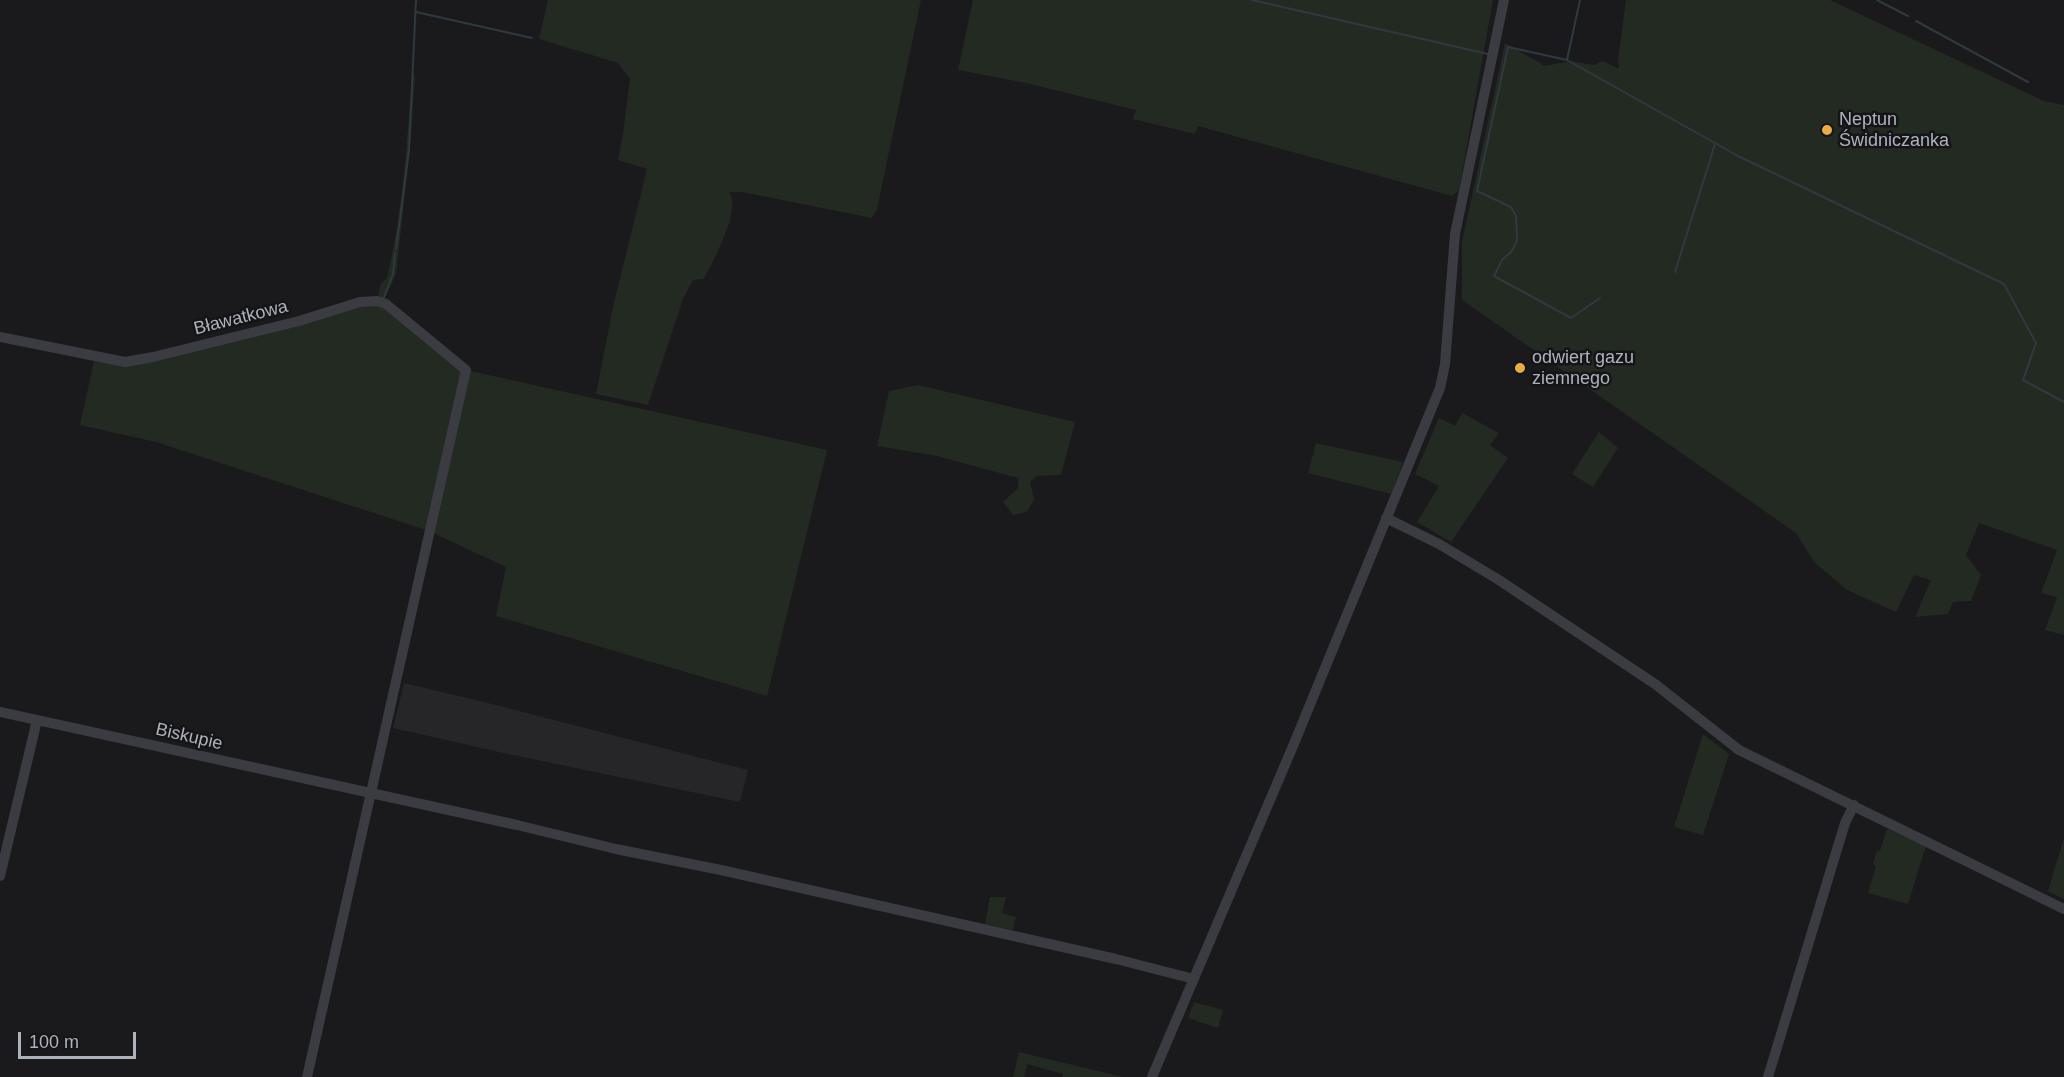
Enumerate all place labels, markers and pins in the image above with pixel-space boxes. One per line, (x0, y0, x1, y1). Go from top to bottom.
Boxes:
place label: Neptun Świdniczanka (1839, 109, 1949, 152)
marker: Neptun Świdniczanka (1820, 123, 1834, 137)
place label: odwiert gazu ziemnego (1532, 347, 1634, 389)
marker: odwiert gazu ziemnego (1513, 361, 1527, 375)

